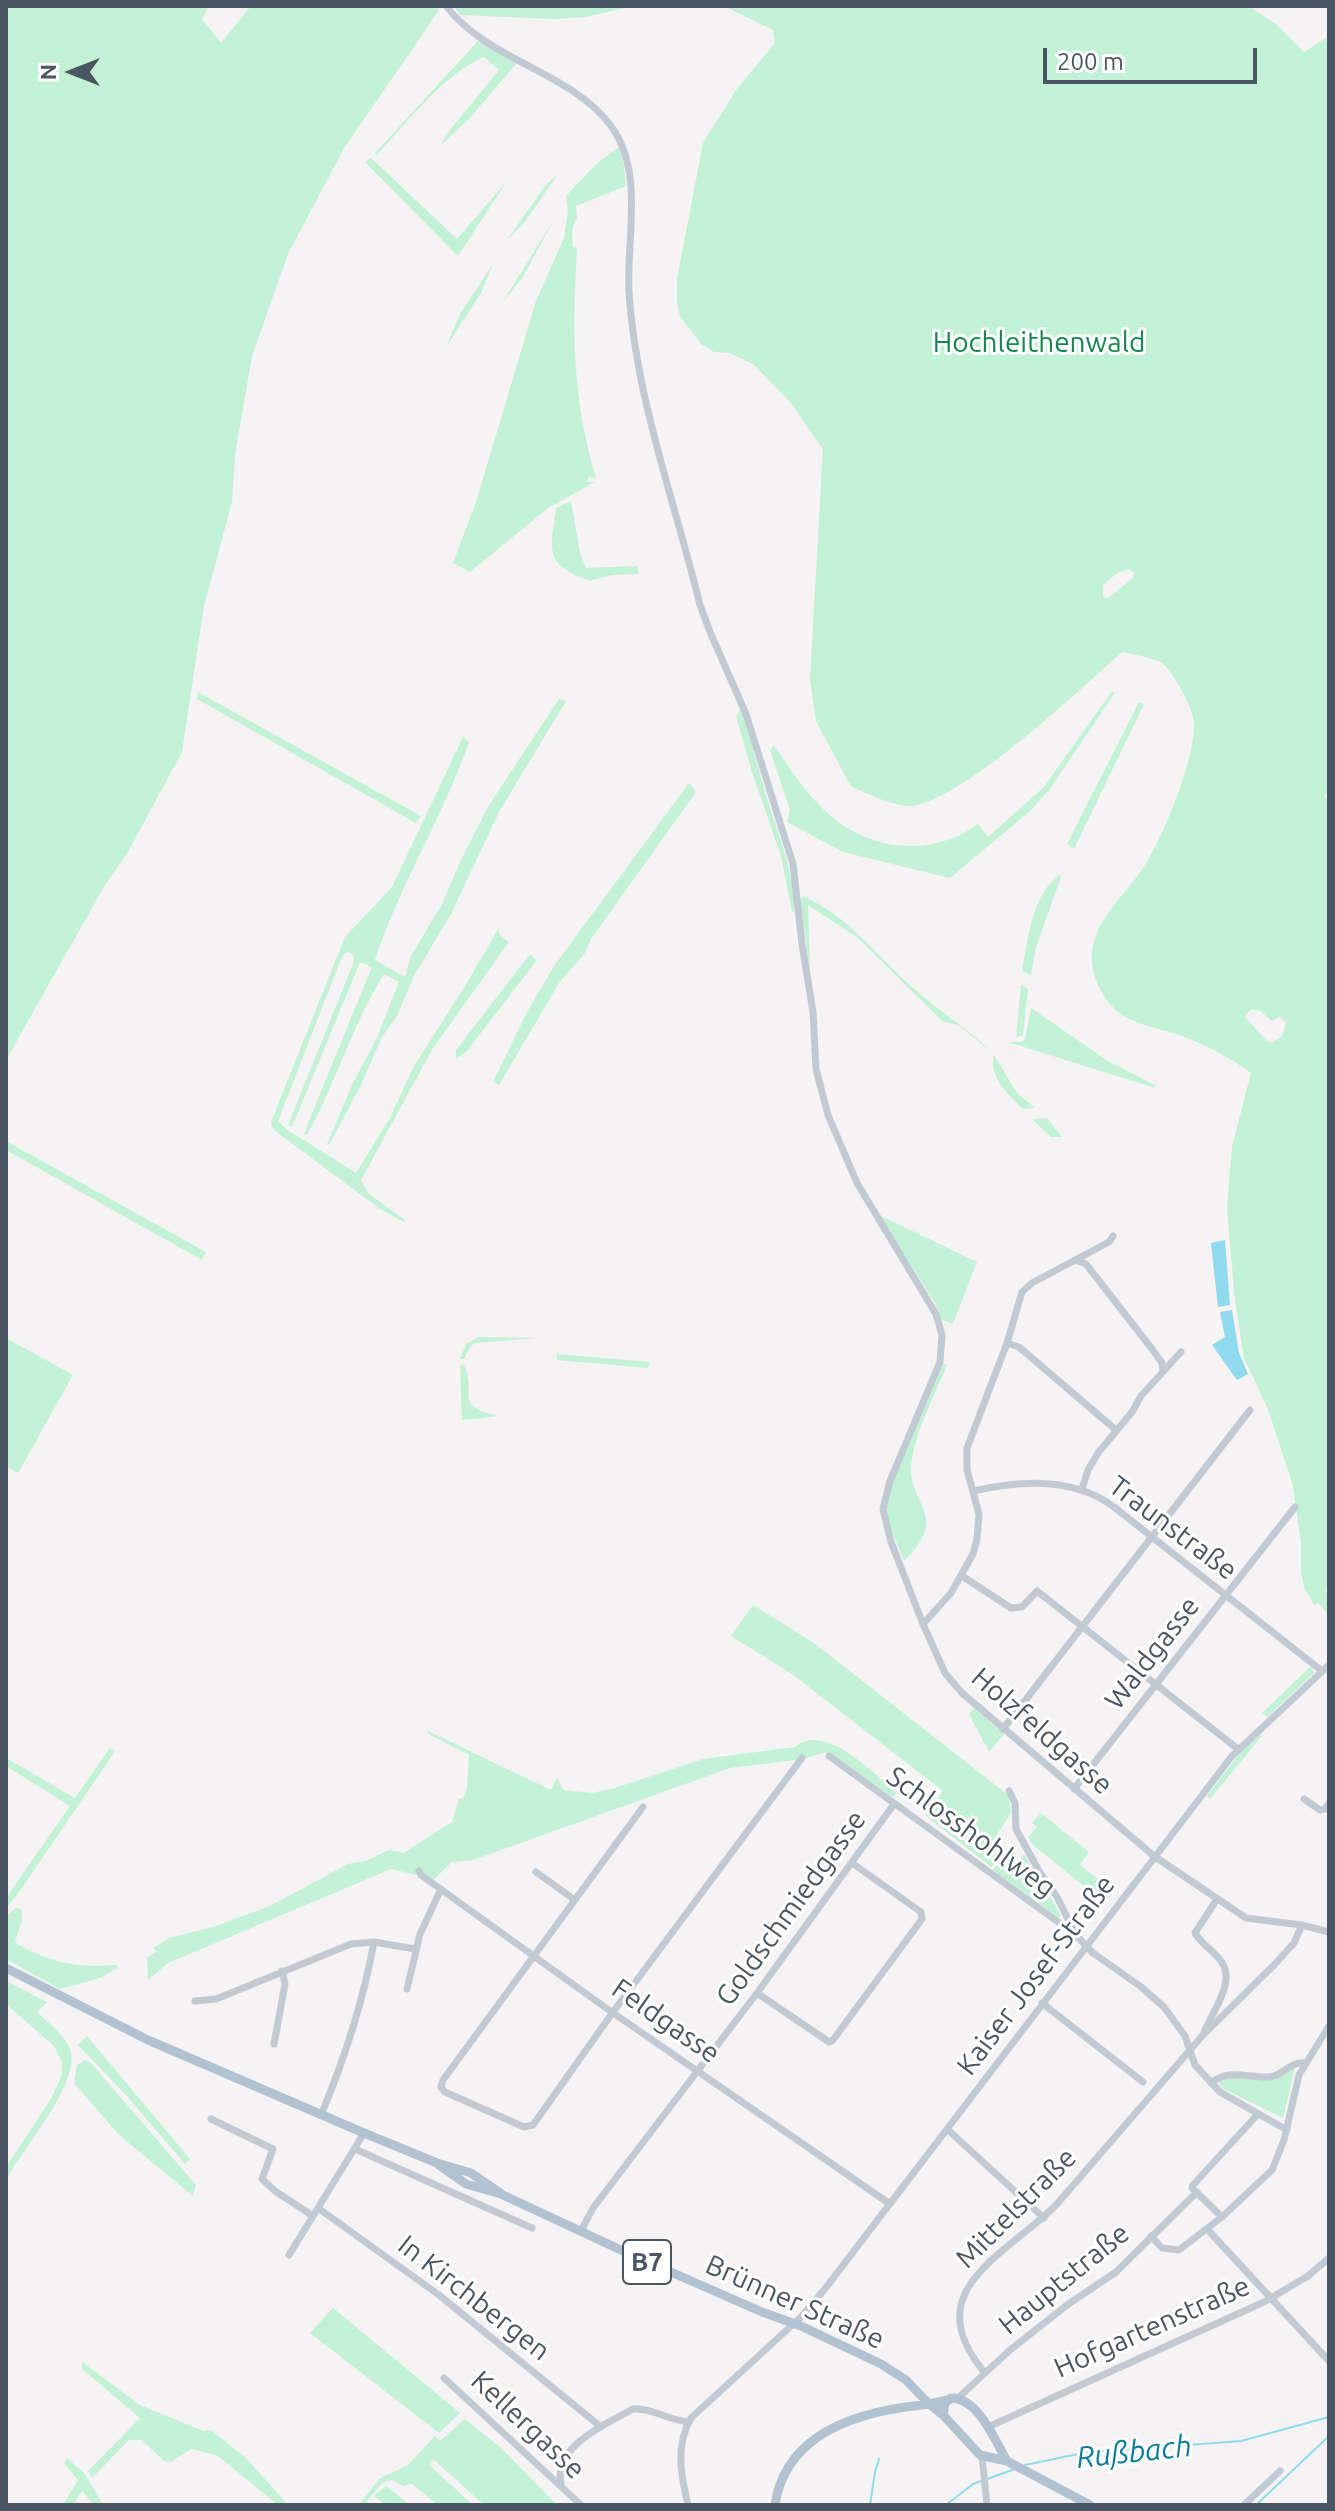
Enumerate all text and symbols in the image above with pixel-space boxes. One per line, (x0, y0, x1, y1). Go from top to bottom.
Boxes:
north arrow (32, 32, 112, 112)
scale bar (1047, 32, 1261, 82)
text: 200 m (1057, 48, 1124, 75)
text: N (35, 64, 60, 80)
park label: Hochleithenwald (933, 326, 1145, 360)
street label: Traunstraße (1102, 1469, 1244, 1587)
street label: Waldgasse (1098, 1590, 1206, 1716)
street label: Holzfeldgasse (964, 1661, 1120, 1801)
street label: Schlosshohlweg (880, 1759, 1062, 1905)
street label: Goldschmiedgasse (709, 1804, 873, 2012)
street label: Kaiser Josef-Straße (950, 1868, 1122, 2082)
street label: Feldgasse (606, 1972, 726, 2070)
street label: Mittelstraße (949, 2141, 1083, 2275)
street label: Hauptstraße (992, 2216, 1136, 2342)
street label: In Kirchbergen (391, 2228, 557, 2368)
road number: B7 (623, 2240, 671, 2284)
street label: Brünner Straße (701, 2248, 889, 2356)
street label: Hofgartenstraße (1049, 2269, 1255, 2385)
street label: Kellergasse (464, 2364, 592, 2486)
water label: Rußbach (1075, 2428, 1193, 2476)

